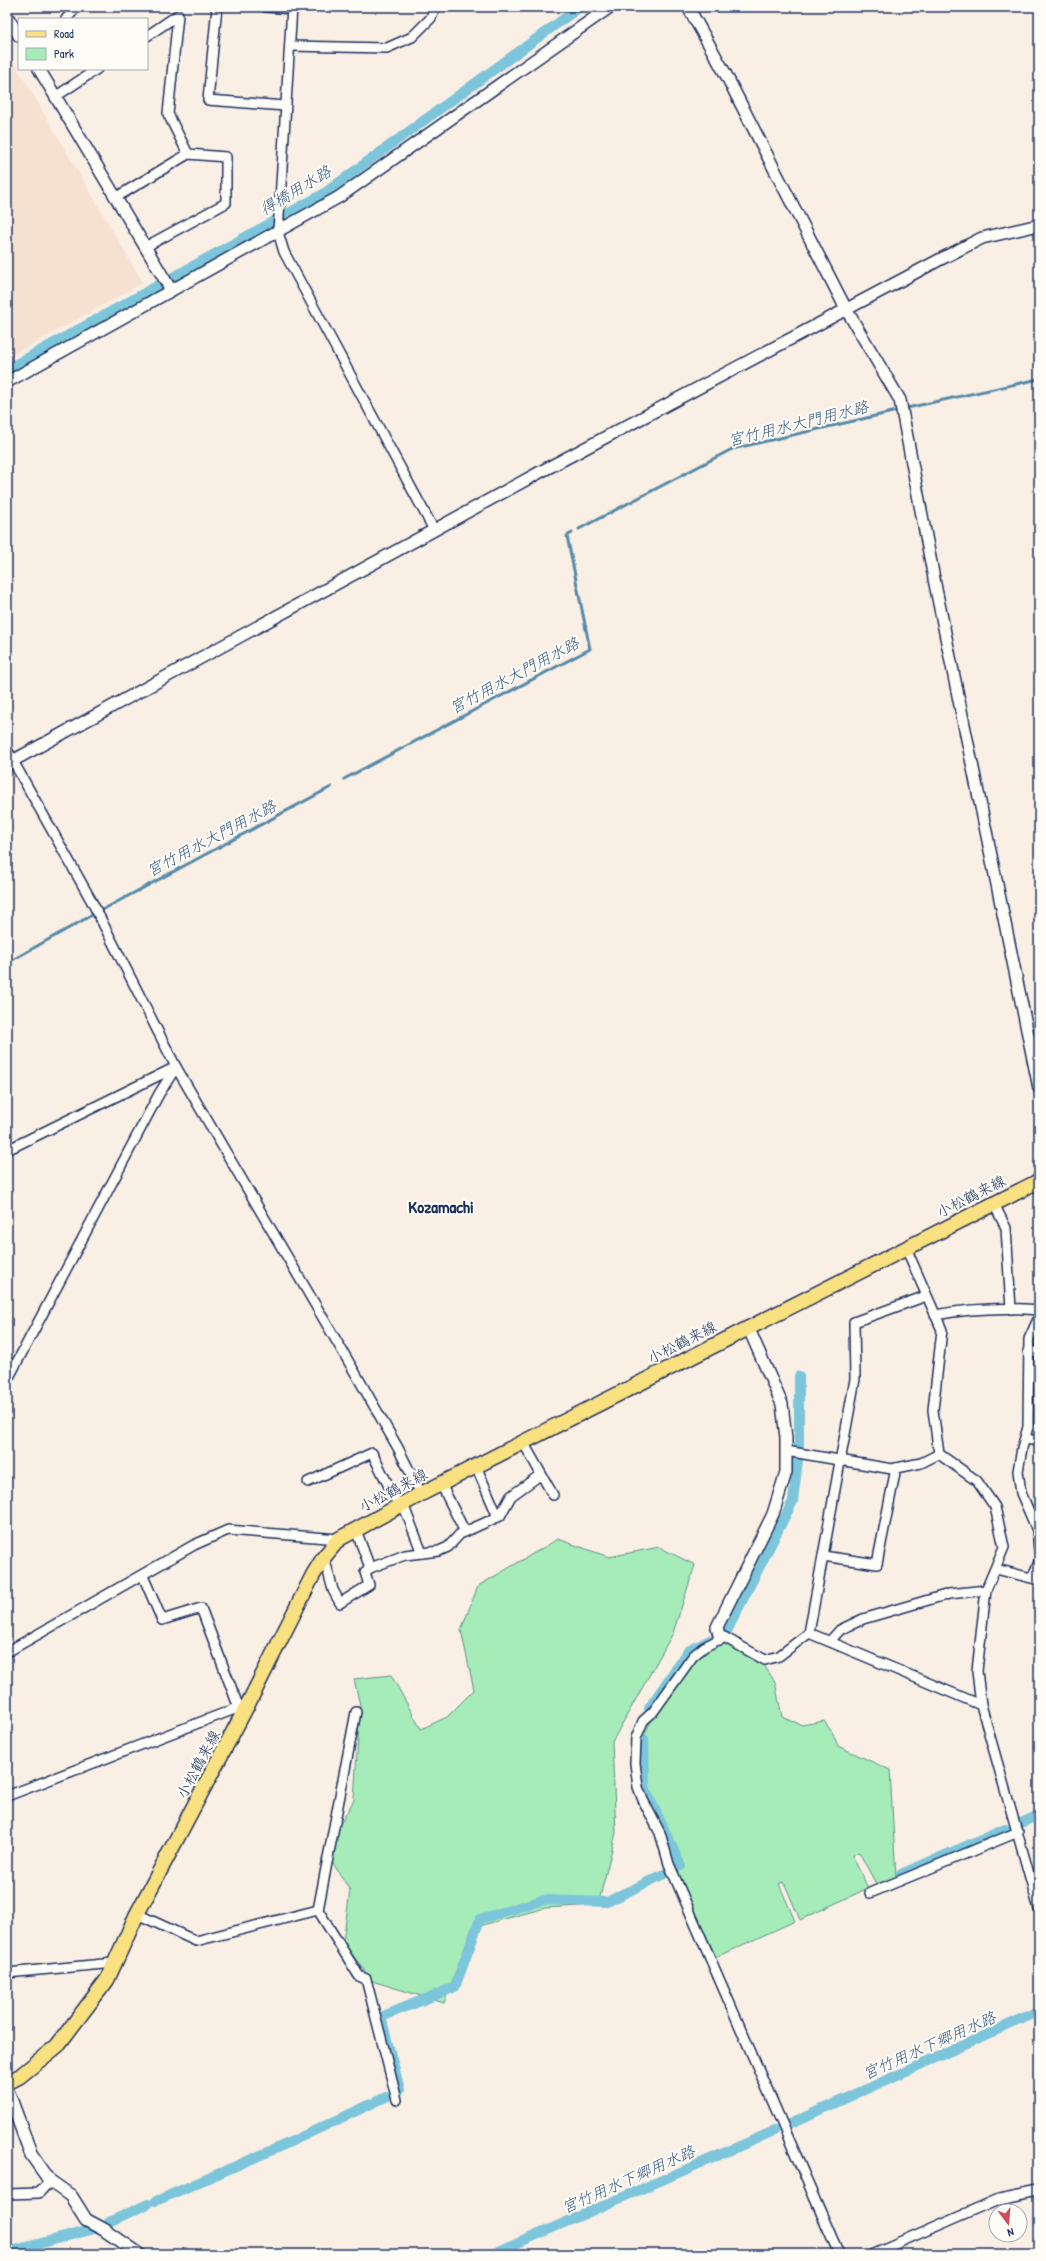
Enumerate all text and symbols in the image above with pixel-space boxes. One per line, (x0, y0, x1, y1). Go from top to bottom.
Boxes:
legend (18, 18, 148, 70)
text: Road (54, 25, 74, 42)
text: Park (54, 45, 74, 62)
water label: 得橋用水路 (255, 159, 336, 220)
water label: 宮竹用水大門用水路 (725, 395, 871, 451)
water label: 宮竹用水大門用水路 (445, 631, 584, 719)
water label: 宮竹用水大門用水路 (142, 794, 281, 882)
street label: 小松鶴来線 (933, 1170, 1009, 1222)
district label: Kozamachi (408, 1195, 474, 1218)
street label: 小松鶴来線 (644, 1316, 720, 1368)
street label: 小松鶴来線 (355, 1463, 431, 1517)
street label: 小松鶴来線 (171, 1726, 225, 1802)
water label: 宮竹用水下郷用水路 (859, 2005, 1000, 2084)
water label: 宮竹用水下郷用水路 (558, 2139, 699, 2218)
north arrow (988, 2203, 1028, 2243)
text: N (1006, 2225, 1016, 2240)

